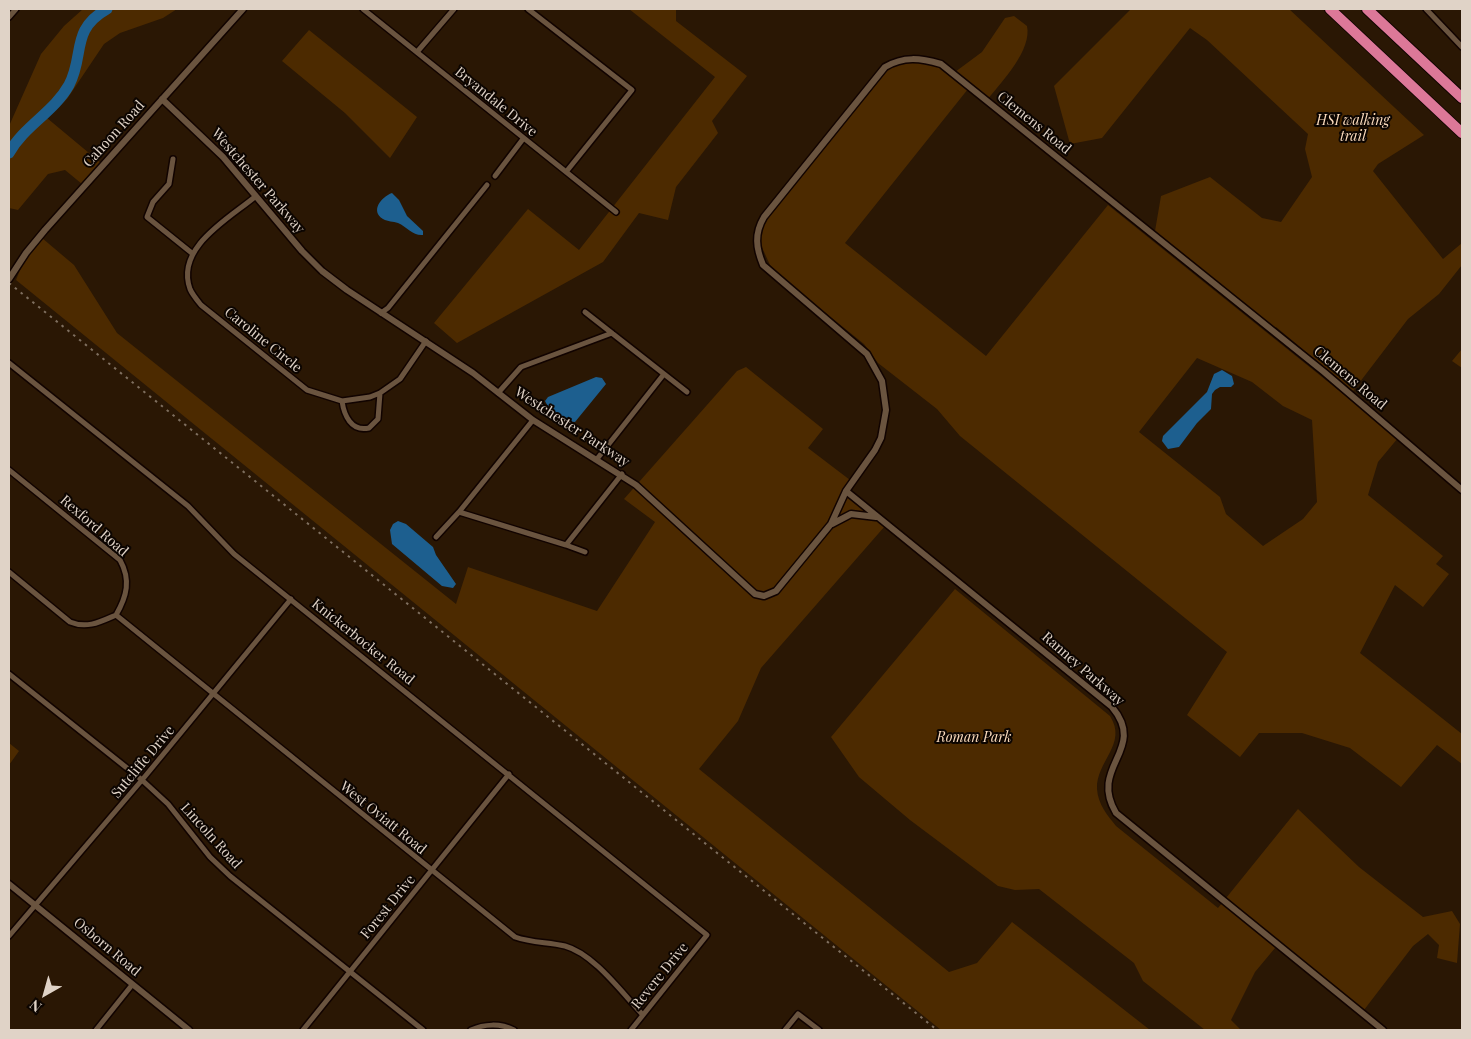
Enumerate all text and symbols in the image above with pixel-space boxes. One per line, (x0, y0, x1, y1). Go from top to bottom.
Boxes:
street label: Bryandale Drive (451, 64, 541, 140)
street label: Clemens Road (994, 88, 1074, 158)
street label: Cahoon Road (80, 97, 148, 171)
park label: HSI walking trail (1316, 113, 1390, 146)
street label: Westchester Parkway (208, 125, 308, 237)
street label: Caroline Circle (221, 304, 305, 376)
street label: Clemens Road (1310, 343, 1390, 413)
street label: Westchester Parkway (511, 384, 633, 470)
street label: Rexford Road (57, 492, 131, 560)
street label: Knickerbocker Road (308, 595, 418, 689)
street label: Ranney Parkway (1038, 629, 1128, 709)
street label: Sutcliffe Drive (108, 722, 178, 802)
park label: Roman Park (936, 730, 1012, 746)
street label: West Oviatt Road (336, 778, 430, 858)
street label: Lincoln Road (177, 800, 245, 872)
street label: Forest Drive (357, 872, 419, 942)
street label: Osborn Road (70, 914, 144, 980)
street label: Revere Drive (628, 939, 692, 1013)
north arrow (20, 969, 70, 1019)
text: N (26, 996, 45, 1017)

